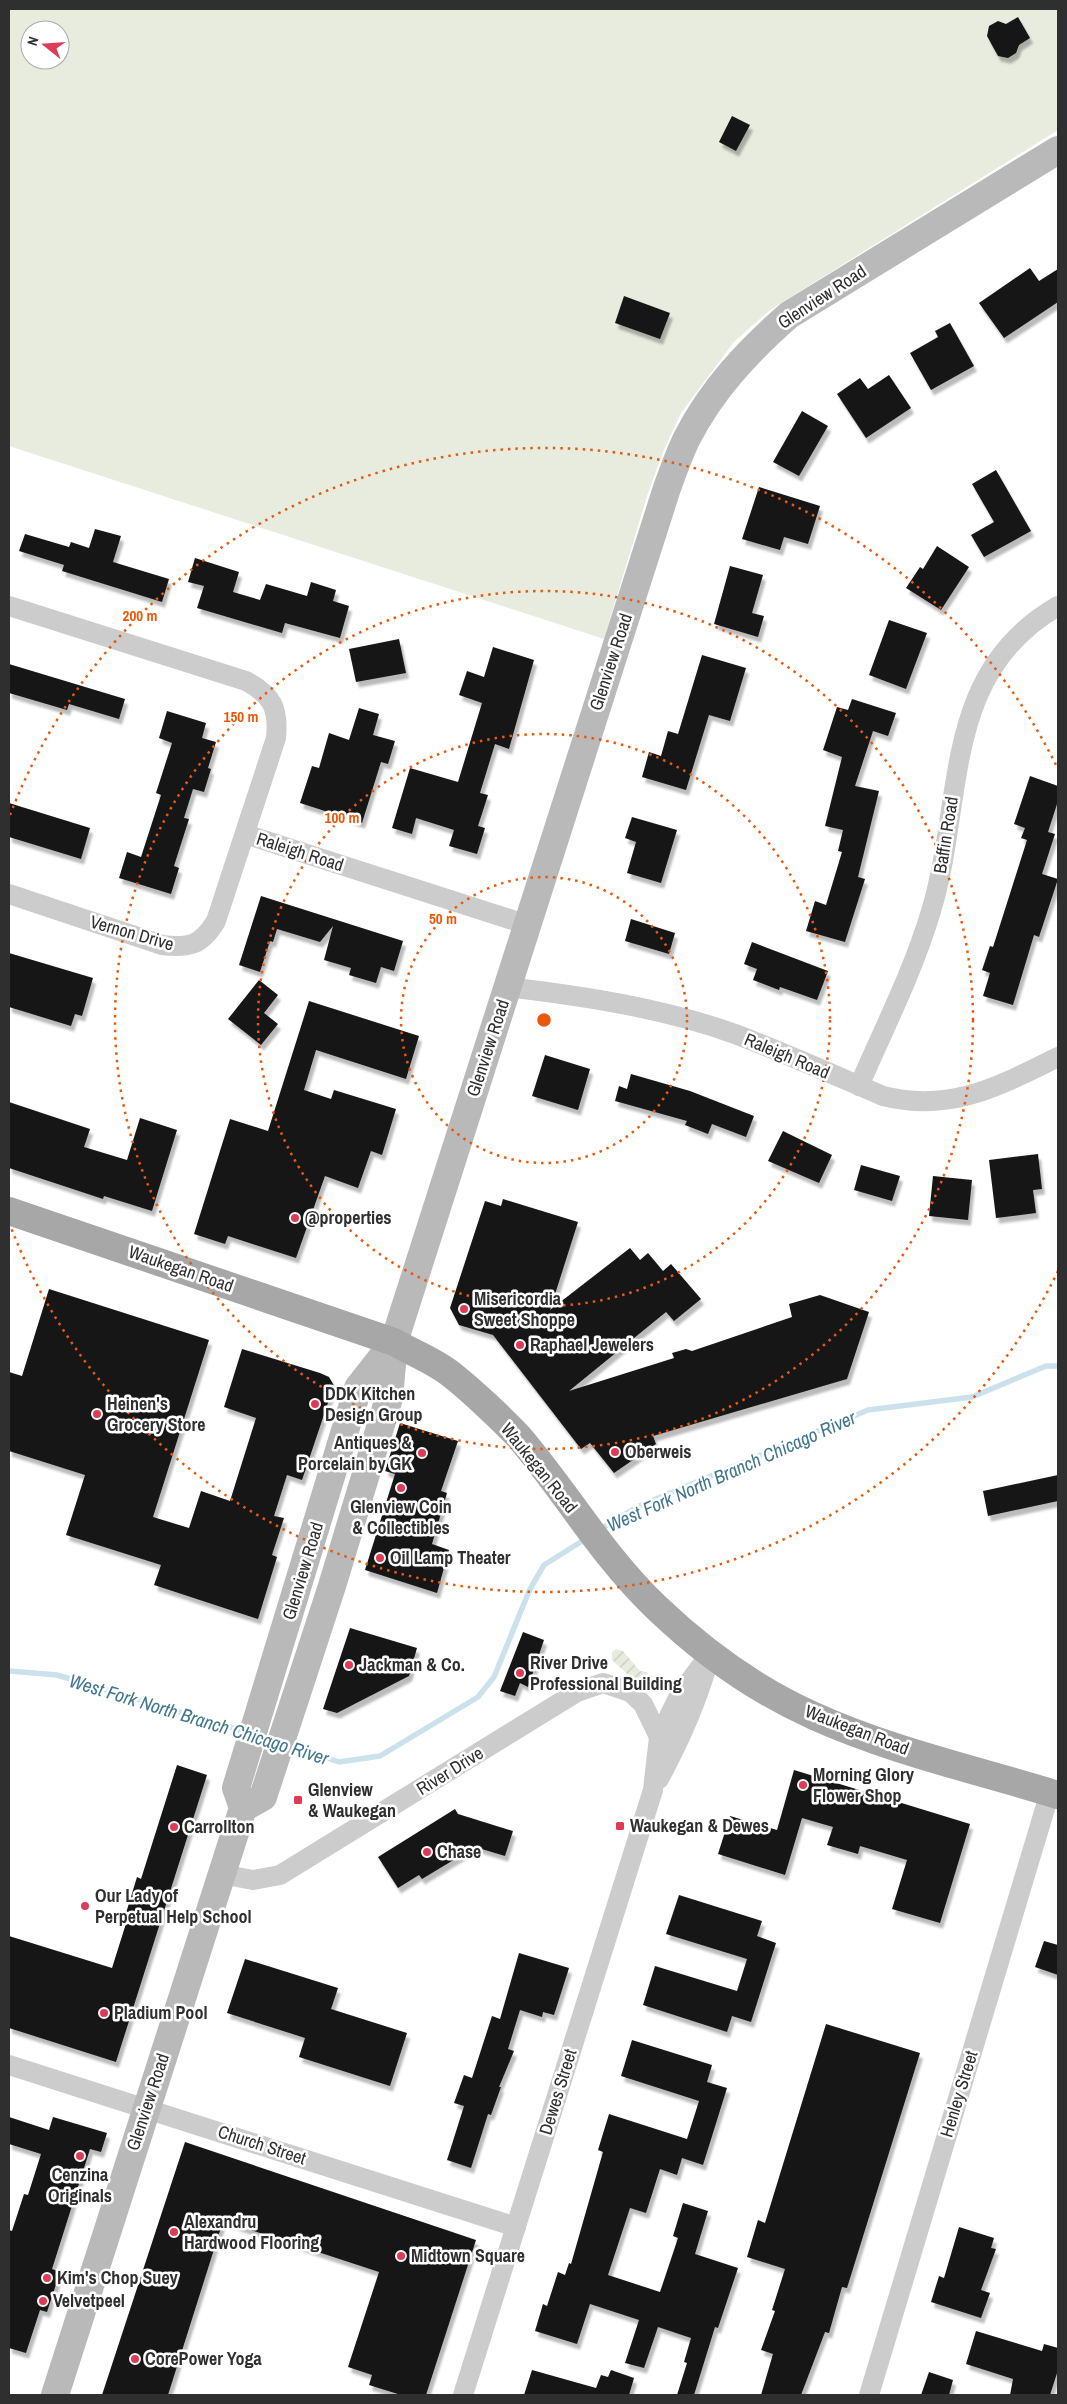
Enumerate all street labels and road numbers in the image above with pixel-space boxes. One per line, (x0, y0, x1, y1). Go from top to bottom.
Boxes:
street label: Glenview Road (773, 259, 871, 335)
street label: Glenview Road (583, 610, 638, 714)
street label: Baffin Road (927, 795, 964, 875)
street label: Raleigh Road (253, 826, 347, 877)
street label: Vernon Drive (87, 909, 177, 956)
street label: Glenview Road (460, 996, 515, 1100)
street label: Raleigh Road (741, 1026, 834, 1085)
street label: Waukegan Road (125, 1239, 237, 1298)
street label: Waukegan Road (495, 1417, 584, 1518)
street label: Glenview Road (276, 1519, 329, 1623)
street label: Waukegan Road (802, 1698, 913, 1761)
street label: River Drive (411, 1740, 488, 1801)
street label: Dewes Street (533, 2046, 582, 2138)
street label: Henley Street (933, 2047, 984, 2140)
street label: Glenview Road (120, 2050, 175, 2154)
street label: Church Street (215, 2119, 309, 2170)

